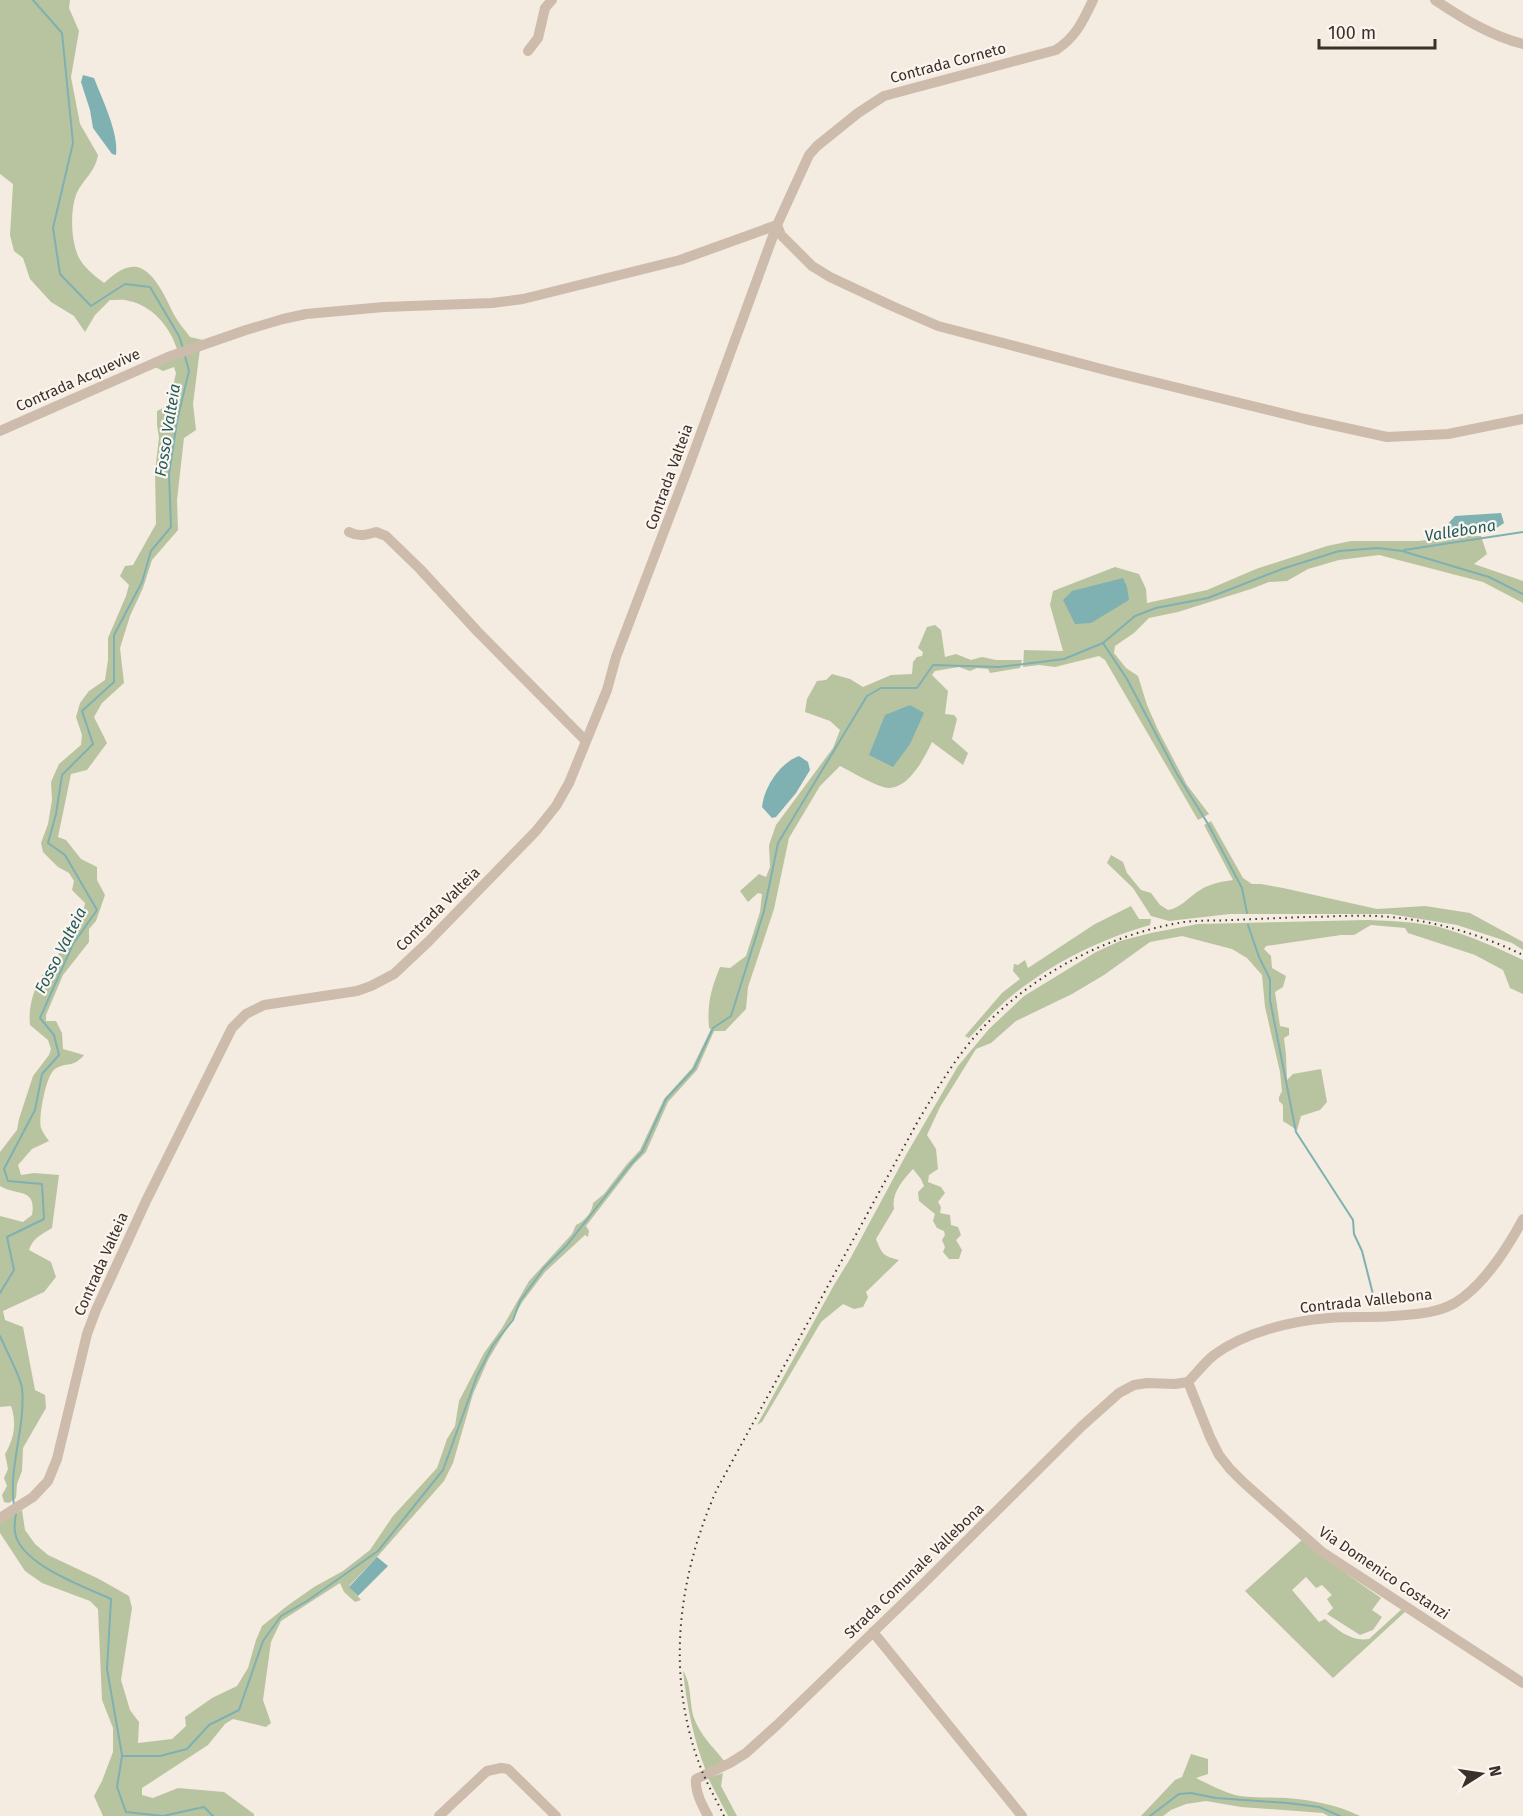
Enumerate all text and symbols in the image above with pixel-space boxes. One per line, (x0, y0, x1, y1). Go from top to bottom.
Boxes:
scale bar (1319, 12, 1434, 50)
text: 100 m (1328, 22, 1376, 44)
street label: Contrada Corneto (888, 39, 1008, 87)
street label: Contrada Acquevive (13, 345, 143, 415)
water label: Fosso Valteia (151, 382, 184, 478)
street label: Contrada Valteia (641, 422, 697, 532)
water label: Vallebona (1423, 515, 1497, 545)
street label: Contrada Valteia (392, 863, 484, 955)
water label: Fosso Valteia (31, 904, 90, 996)
street label: Contrada Valteia (70, 1209, 132, 1319)
street label: Contrada Vallebona (1299, 1285, 1433, 1317)
street label: Strada Comunale Vallebona (840, 1500, 988, 1642)
street label: Via Domenico Costanzi (1315, 1523, 1453, 1623)
north arrow (1451, 1744, 1511, 1804)
text: N (1485, 1764, 1506, 1778)

